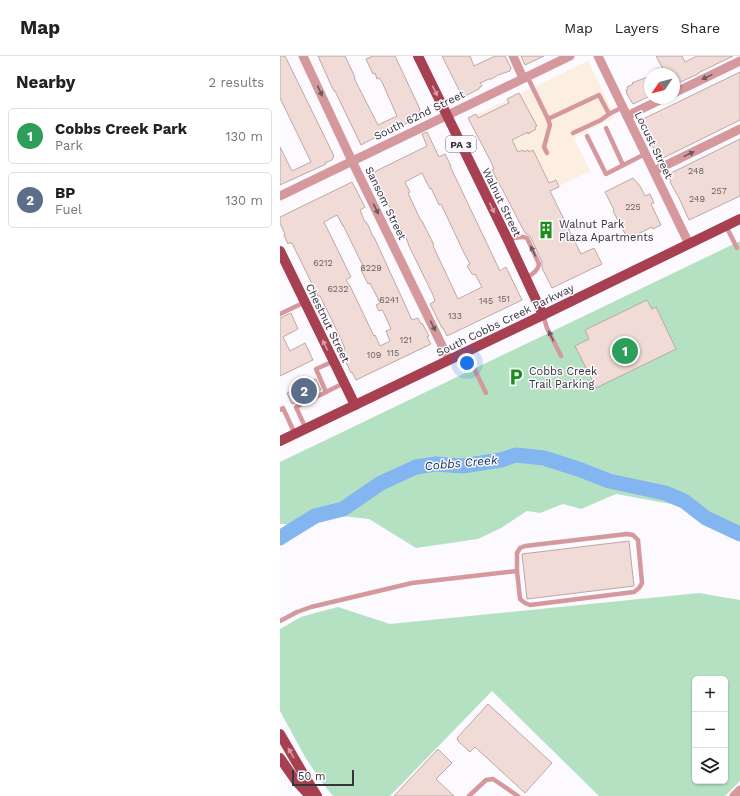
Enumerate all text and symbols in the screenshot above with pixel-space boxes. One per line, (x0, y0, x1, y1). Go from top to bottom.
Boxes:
text: Map (20, 16, 60, 39)
text: Map (564, 20, 593, 36)
text: Layers (615, 20, 659, 36)
text: Share (681, 20, 720, 36)
north arrow (644, 68, 680, 104)
text: Nearby (16, 72, 75, 92)
one-way arrow (701, 74, 713, 80)
text: 2 results (209, 75, 264, 90)
one-way arrow (317, 85, 323, 97)
one-way arrow (432, 85, 438, 97)
street label: South 62nd Street (372, 88, 467, 143)
street label: Locust Street (632, 109, 676, 181)
text: Cobbs Creek Park (55, 120, 187, 138)
text: 1 (27, 129, 33, 144)
text: 130 m (225, 129, 263, 144)
road number: PA 3 (446, 136, 476, 152)
text: Park (55, 138, 83, 153)
one-way arrow (683, 151, 694, 157)
street label: Sansom Street (362, 165, 409, 242)
street label: Walnut Street (479, 166, 524, 239)
house number: 248 (688, 166, 704, 176)
text: BP (55, 184, 75, 202)
house number: 257 (711, 186, 727, 196)
text: 2 (26, 193, 34, 208)
text: 130 m (225, 193, 263, 208)
house number: 249 (689, 194, 705, 204)
text: Fuel (55, 202, 82, 217)
one-way arrow (489, 202, 495, 214)
house number: 225 (625, 202, 641, 212)
one-way arrow (373, 203, 379, 214)
place label: Walnut Park Plaza Apartments (559, 218, 654, 244)
building icon: Walnut Park Plaza Apartments (536, 220, 556, 240)
one-way arrow (530, 246, 536, 257)
house number: 6212 (313, 258, 333, 268)
house number: 6229 (360, 263, 382, 273)
street label: South Cobbs Creek Parkway (434, 281, 577, 360)
street label: Chestnut Street (303, 282, 352, 365)
house number: 6232 (327, 284, 349, 294)
house number: 151 (498, 294, 510, 304)
house number: 6241 (379, 295, 399, 305)
house number: 145 (479, 296, 493, 306)
house number: 133 (448, 311, 462, 321)
one-way arrow (429, 320, 436, 331)
one-way arrow (548, 330, 554, 342)
house number: 121 (400, 335, 412, 345)
pin: 1 (612, 336, 638, 366)
one-way arrow (322, 339, 329, 351)
house number: 115 (387, 348, 399, 358)
house number: 109 (367, 350, 381, 360)
your location (457, 353, 477, 373)
place label: Cobbs Creek Trail Parking (529, 365, 597, 391)
parking icon: Cobbs Creek Trail Parking (506, 367, 526, 387)
pin: 2 (291, 376, 317, 406)
water label: Cobbs Creek (424, 453, 498, 473)
map controls (692, 676, 728, 784)
button: + (692, 676, 728, 712)
button: − (692, 712, 728, 748)
one-way arrow (287, 747, 294, 759)
button: layers (692, 748, 728, 784)
scale bar (292, 768, 354, 787)
text: 50 m (298, 770, 325, 783)

